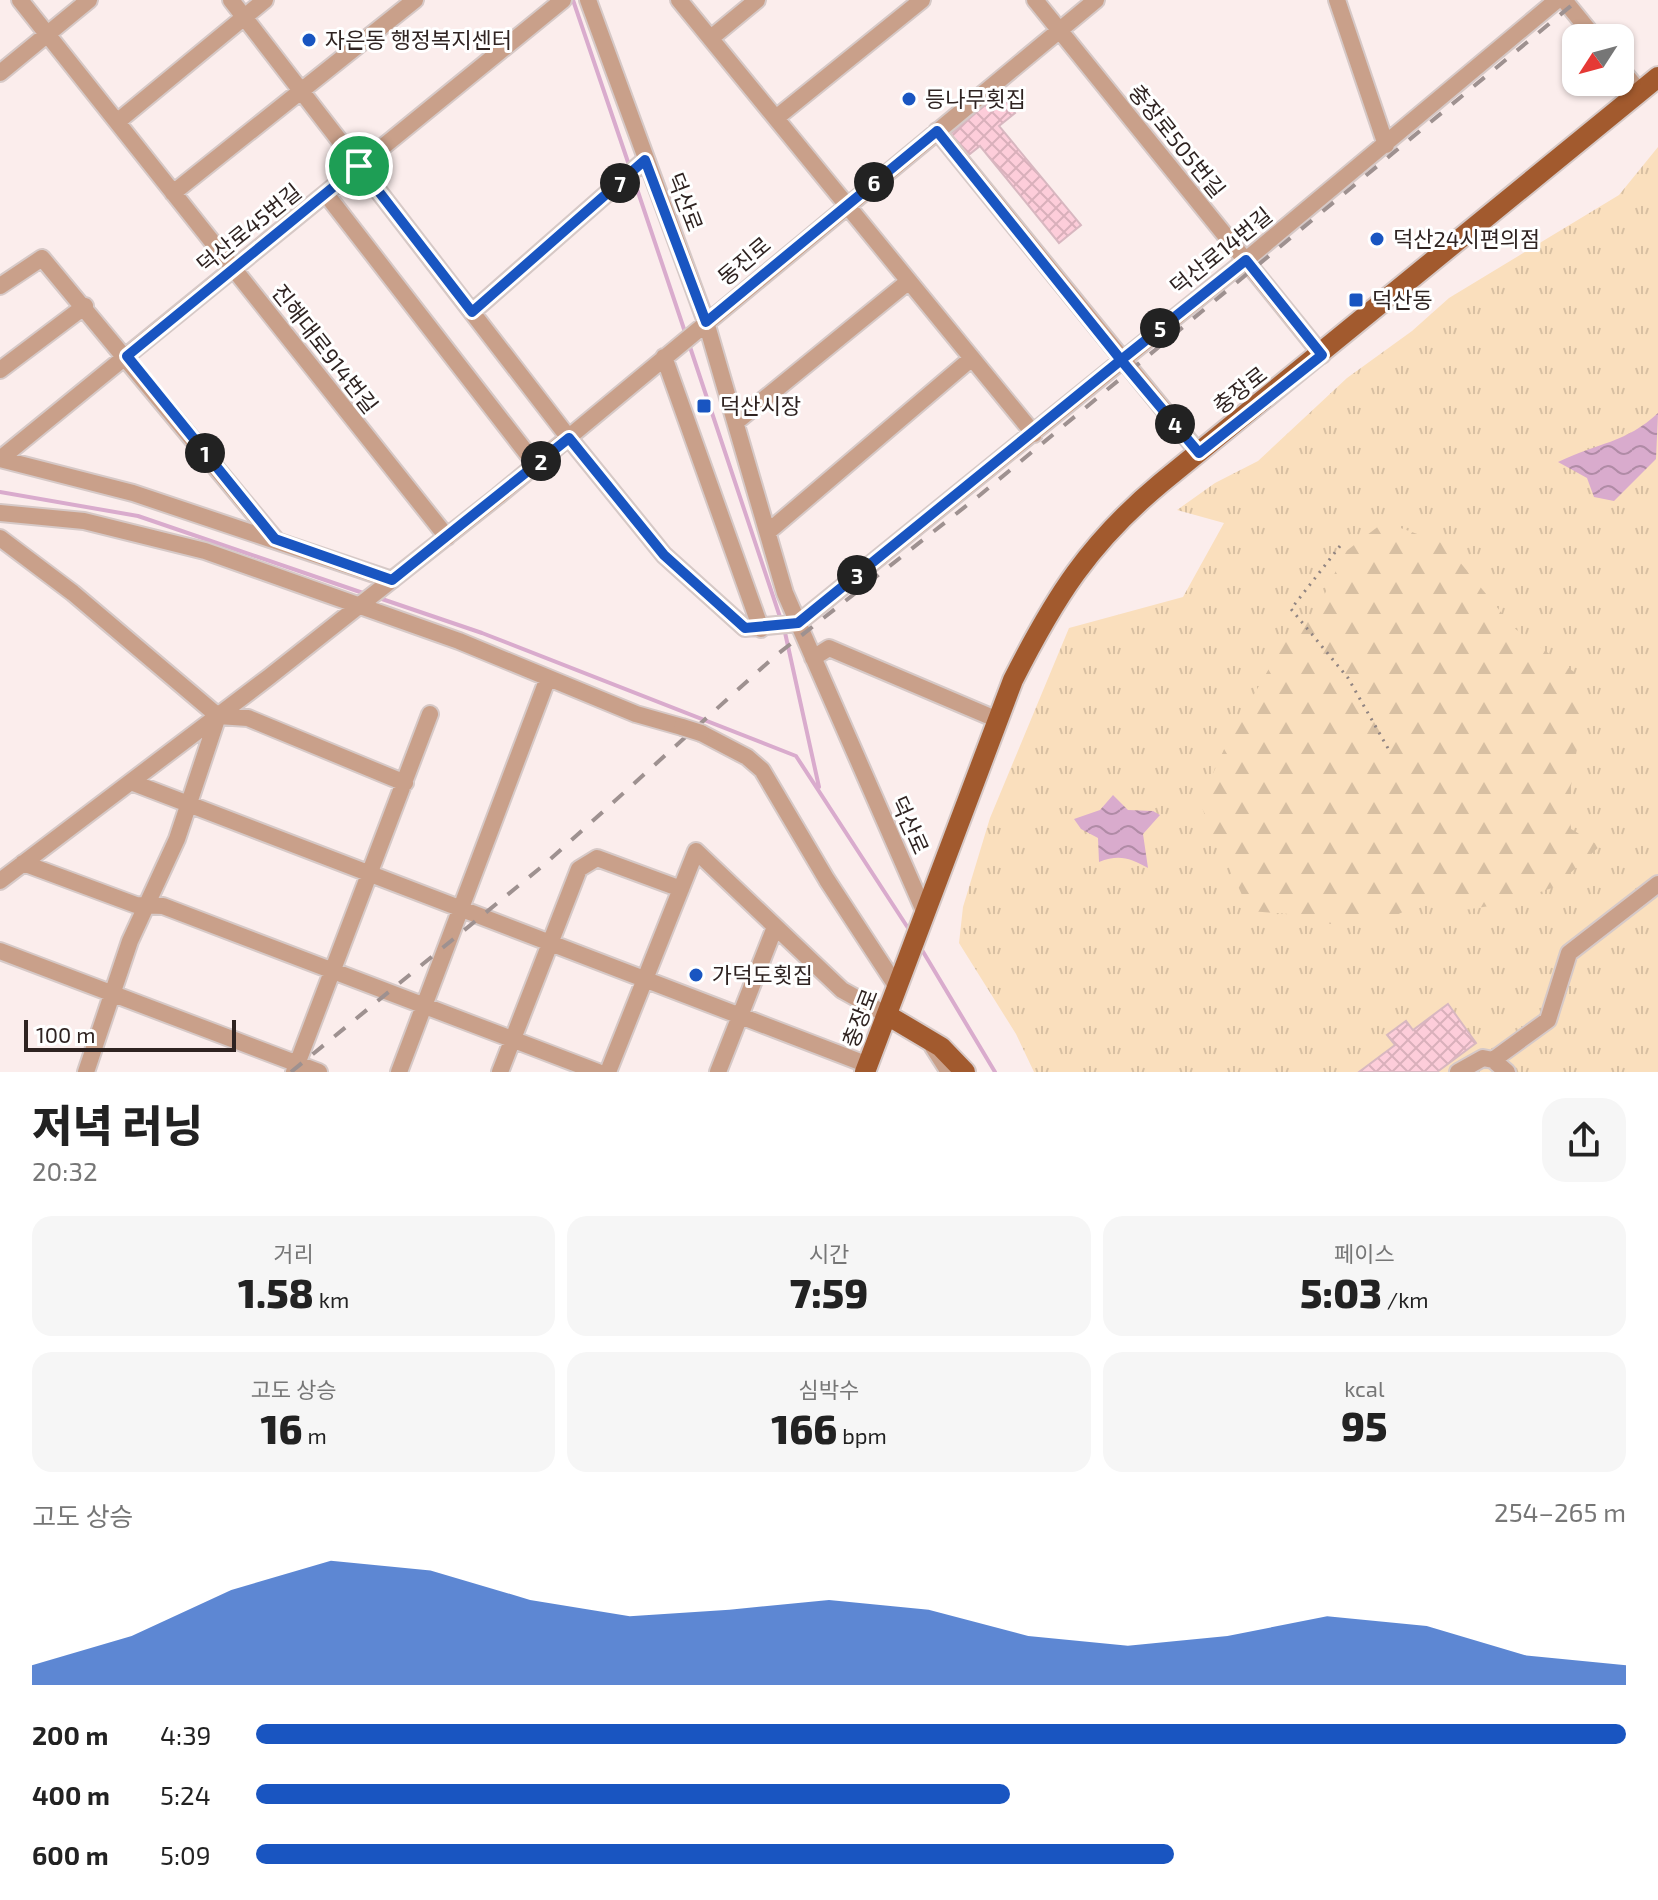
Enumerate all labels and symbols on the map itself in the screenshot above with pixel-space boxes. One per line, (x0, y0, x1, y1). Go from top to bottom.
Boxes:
north arrow (1562, 24, 1634, 96)
place label: 자은동 행정복지센터 (325, 26, 512, 52)
marker: 자은동 행정복지센터 (300, 31, 318, 49)
street label: 충장로505번길 (1124, 79, 1231, 202)
place label: 등나무횟집 (925, 85, 1026, 111)
marker: 등나무횟집 (900, 90, 918, 108)
pin (325, 132, 393, 200)
pin: 6 (854, 162, 894, 202)
pin: 7 (600, 163, 640, 203)
street label: 덕산로 (663, 169, 709, 235)
street label: 덕산로45번길 (191, 177, 306, 277)
street label: 덕산로14번길 (1164, 201, 1277, 299)
place label: 덕산24시편의점 (1393, 225, 1540, 251)
marker: 덕산24시편의점 (1368, 230, 1386, 248)
street label: 동진로 (712, 231, 775, 290)
street label: 진해대로914번길 (267, 279, 384, 418)
place label: 덕산동 (1372, 286, 1433, 312)
marker: 덕산동 (1347, 291, 1365, 309)
pin: 5 (1140, 308, 1180, 348)
street label: 충장로 (1207, 360, 1271, 418)
place label: 덕산시장 (720, 392, 801, 418)
marker: 덕산시장 (695, 397, 713, 415)
pin: 4 (1155, 404, 1195, 444)
pin: 1 (185, 433, 225, 473)
pin: 2 (521, 441, 561, 481)
pin: 3 (837, 555, 877, 595)
street label: 덕산로 (887, 792, 935, 858)
place label: 가덕도횟집 (712, 961, 813, 987)
marker: 가덕도횟집 (687, 966, 705, 984)
street label: 충장로 (836, 985, 882, 1051)
scale bar (24, 1016, 236, 1052)

